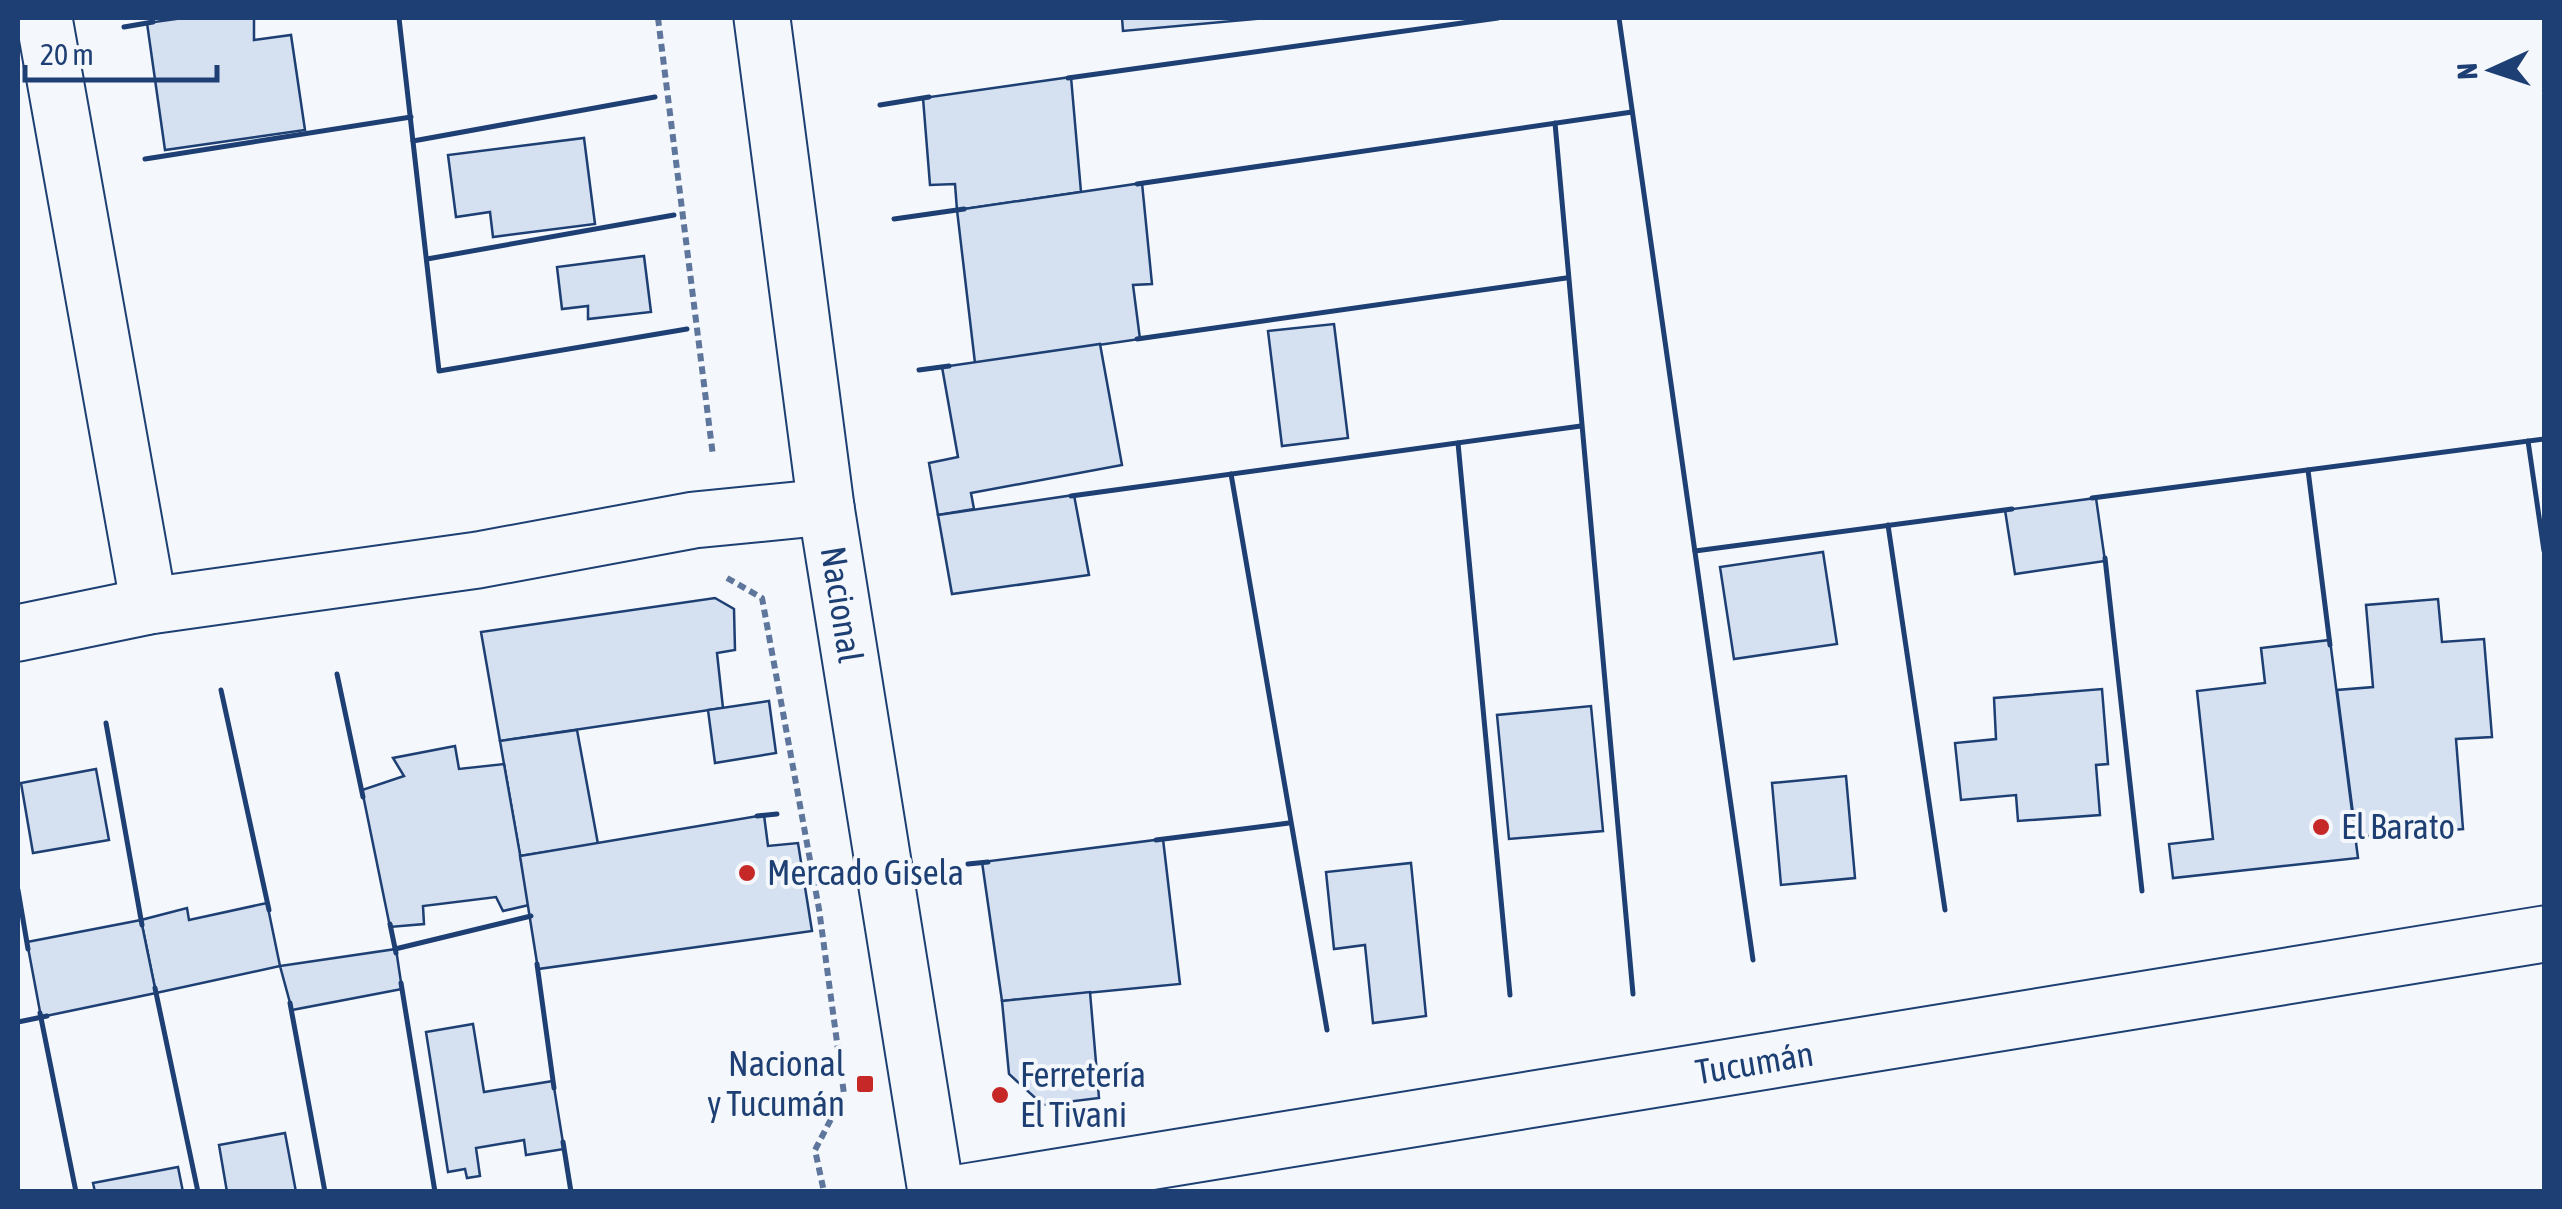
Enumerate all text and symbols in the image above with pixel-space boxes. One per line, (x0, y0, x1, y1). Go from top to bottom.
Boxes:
scale bar (25, 20, 218, 82)
north arrow (2442, 20, 2542, 120)
text: 20 m (40, 37, 94, 71)
text: N (2451, 62, 2483, 80)
street label: Nacional (814, 544, 872, 665)
place label: El Barato (2341, 806, 2455, 846)
marker: El Barato (2310, 816, 2332, 838)
place label: Mercado Gisela (767, 852, 964, 892)
marker: Mercado Gisela (736, 862, 758, 884)
street label: Tucumán (1692, 1033, 1816, 1091)
place label: Nacional y Tucumán (707, 1043, 845, 1123)
place label: Ferretería El Tivani (1020, 1054, 1146, 1134)
marker: Nacional y Tucumán (854, 1073, 876, 1095)
marker: Ferretería El Tivani (989, 1084, 1011, 1106)

